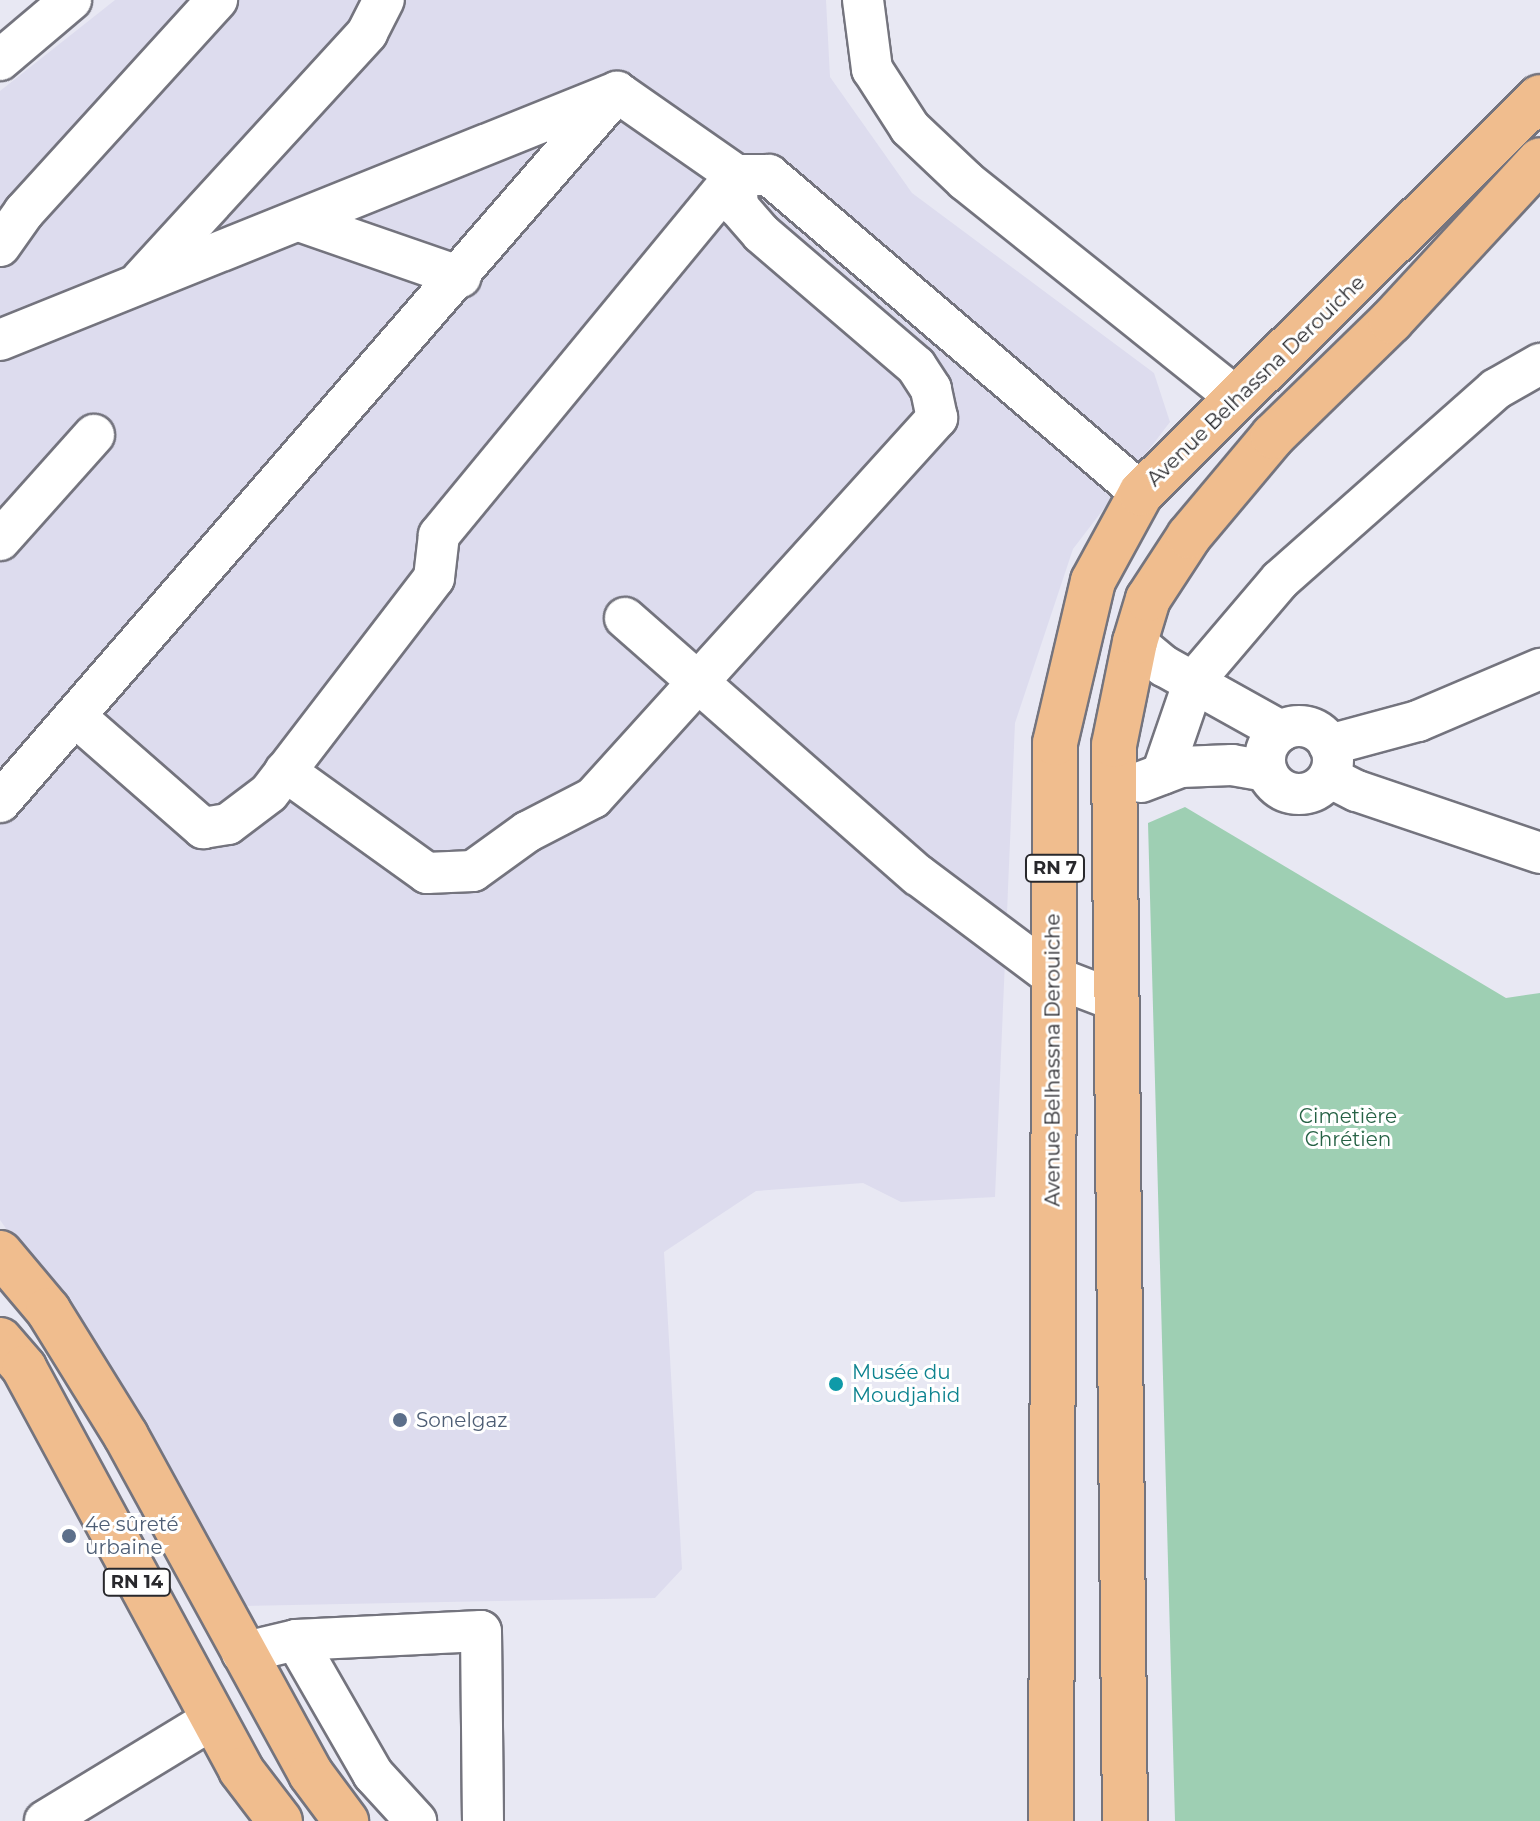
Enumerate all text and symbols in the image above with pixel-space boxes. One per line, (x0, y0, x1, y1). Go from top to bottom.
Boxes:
street label: Avenue Belhassna Derouiche (1142, 271, 1370, 491)
road number: RN 7 (1023, 854, 1087, 882)
street label: Avenue Belhassna Derouiche (1041, 913, 1065, 1207)
park label: Cimetière Chrétien (1299, 1104, 1397, 1151)
place label: Musée du Moudjahid (852, 1360, 960, 1407)
marker: Musée du Moudjahid (827, 1375, 845, 1393)
place label: Sonelgaz (416, 1408, 508, 1432)
marker: Sonelgaz (391, 1411, 409, 1429)
place label: 4e sûreté urbaine (85, 1512, 179, 1559)
marker: 4e sûreté urbaine (60, 1527, 78, 1545)
road number: RN 14 (101, 1568, 173, 1596)

